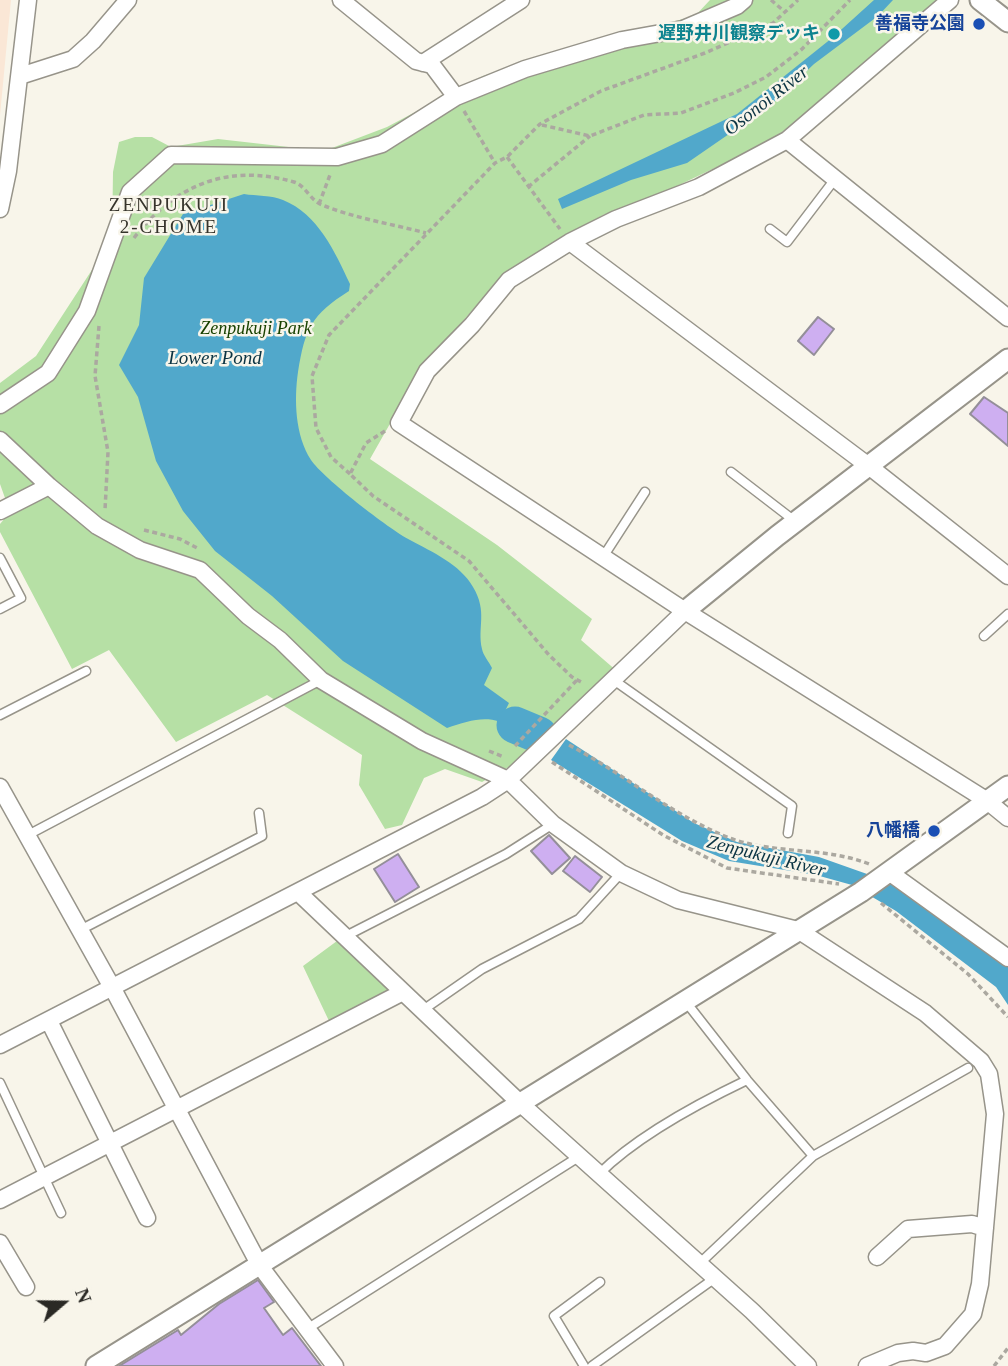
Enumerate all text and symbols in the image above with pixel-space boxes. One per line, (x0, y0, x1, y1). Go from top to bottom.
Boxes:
place label: 善福寺公園 (875, 13, 965, 35)
marker: 善福寺公園 (971, 16, 987, 32)
place label: 遅野井川観察デッキ (658, 23, 820, 45)
marker: 遅野井川観察デッキ (826, 26, 842, 42)
water label: Osonoi River (720, 61, 814, 141)
district label: ZENPUKUJI 2-CHOME (110, 195, 228, 239)
park label: Zenpukuji Park (200, 318, 312, 340)
water label: Lower Pond (168, 348, 262, 370)
place label: 八幡橋 (866, 820, 920, 842)
marker: 八幡橋 (926, 823, 942, 839)
water label: Zenpukuji River (704, 831, 828, 883)
north arrow (28, 1268, 98, 1338)
text: N (71, 1286, 95, 1306)

